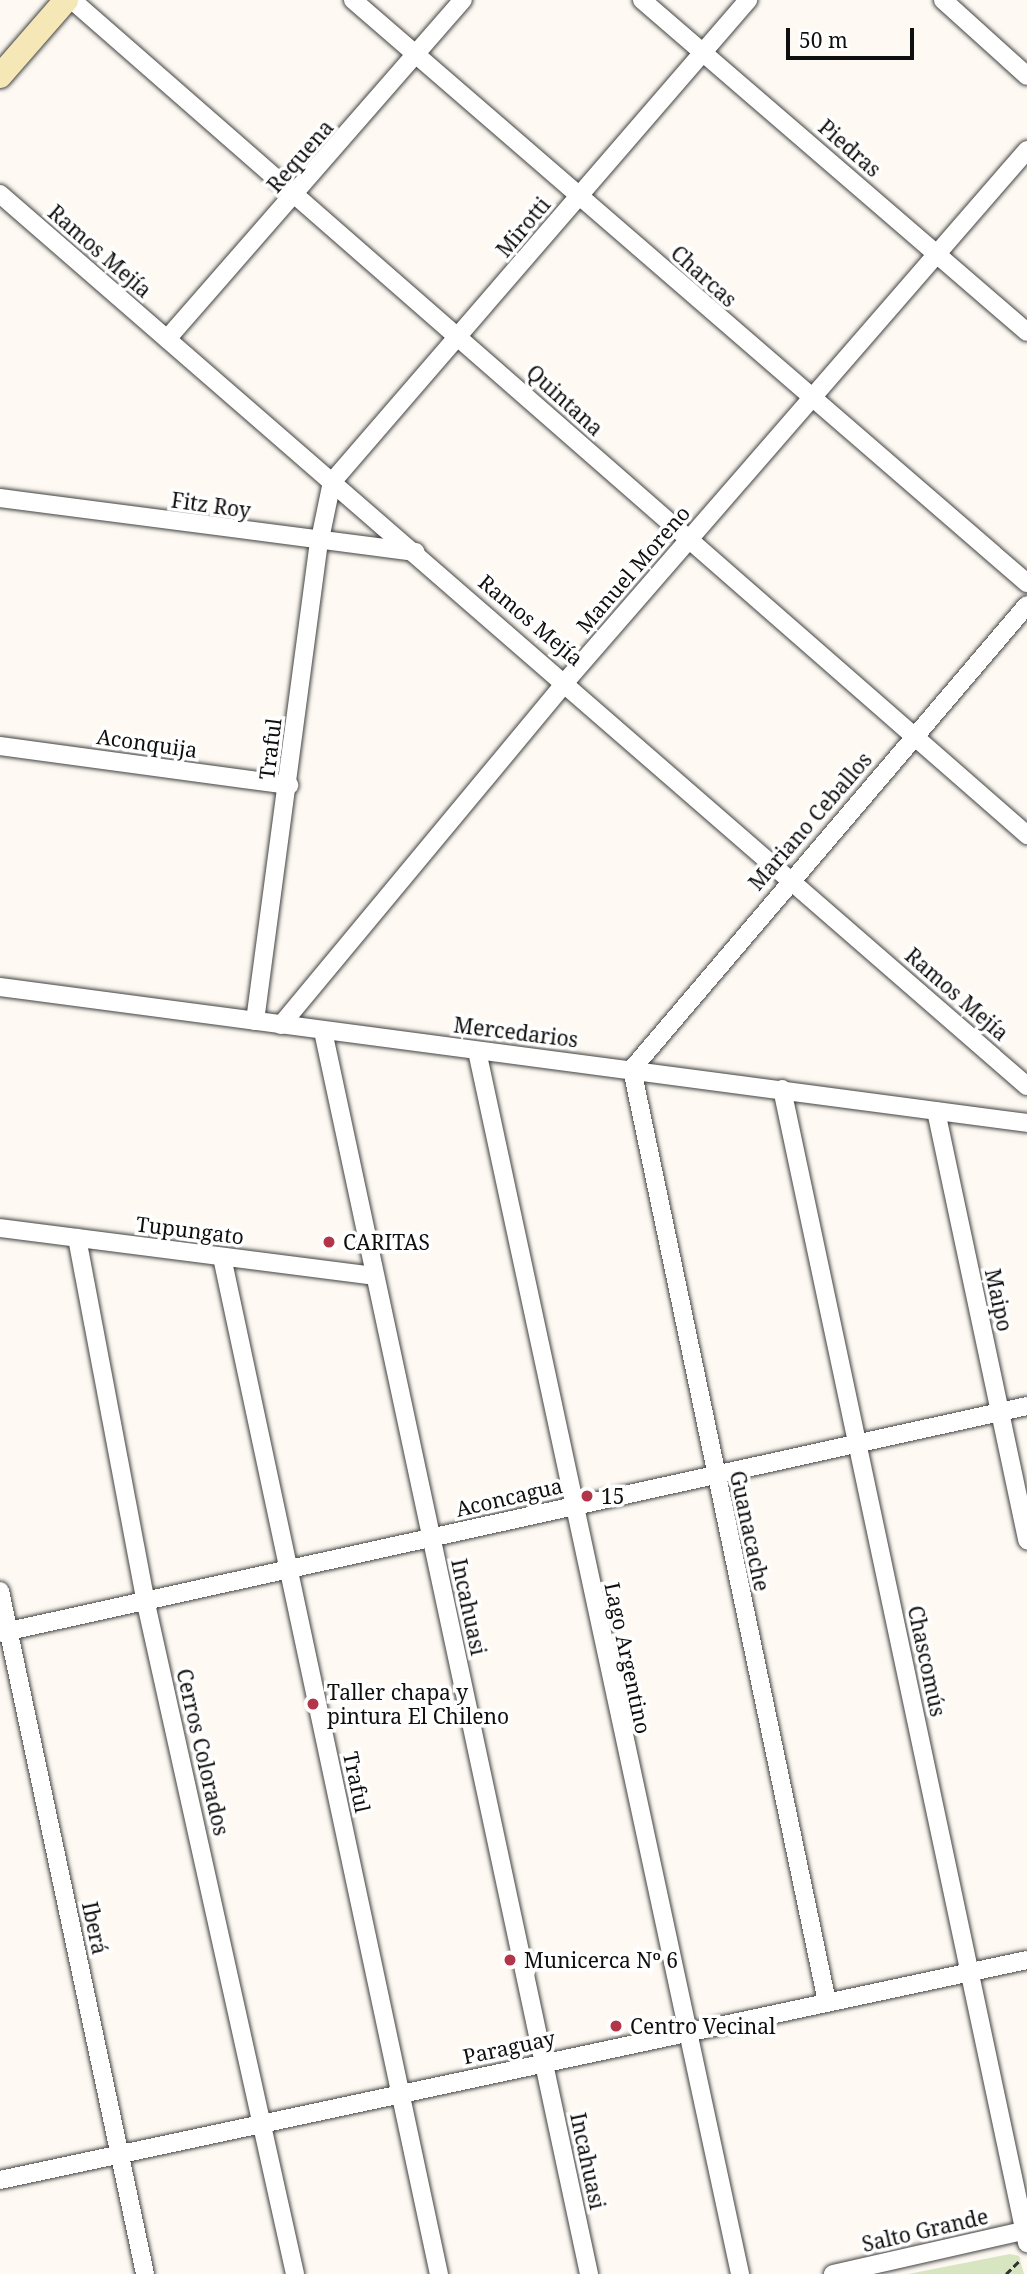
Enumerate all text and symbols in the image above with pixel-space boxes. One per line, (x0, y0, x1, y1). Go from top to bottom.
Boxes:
scale bar (789, 14, 917, 58)
text: 50 m (799, 26, 848, 54)
street label: Piedras (814, 114, 886, 182)
street label: Requena (262, 115, 338, 197)
street label: Mirotti (491, 192, 555, 262)
street label: Ramos Mejía (43, 199, 157, 303)
street label: Charcas (666, 240, 742, 312)
street label: Quintana (522, 359, 608, 441)
street label: Fitz Roy (170, 487, 252, 523)
street label: Manuel Moreno (571, 500, 695, 638)
street label: Ramos Mejía (474, 569, 588, 671)
street label: Traful (254, 717, 286, 781)
street label: Aconquija (95, 723, 199, 763)
street label: Mariano Ceballos (743, 747, 877, 895)
street label: Ramos Mejía (900, 942, 1014, 1046)
street label: Mercedarios (452, 1012, 580, 1052)
street label: Tupungato (135, 1211, 245, 1249)
place label: CARITAS (343, 1229, 430, 1255)
marker: CARITAS (321, 1234, 337, 1250)
street label: Maipo (980, 1266, 1018, 1334)
street label: Guanacache (725, 1468, 775, 1594)
street label: Aconcagua (453, 1472, 565, 1522)
place label: 15 (601, 1483, 624, 1509)
marker: 15 (579, 1488, 595, 1504)
street label: Incahuasi (446, 1556, 492, 1658)
street label: Lago Argentino (600, 1580, 656, 1736)
street label: Chascomús (903, 1603, 951, 1719)
street label: Cerros Colorados (172, 1666, 234, 1838)
place label: Taller chapa y pintura El Chileno (327, 1679, 509, 1729)
marker: Taller chapa y pintura El Chileno (305, 1696, 321, 1712)
street label: Traful (338, 1749, 376, 1815)
street label: Iberá (77, 1899, 113, 1957)
place label: Municerca Nº 6 (524, 1947, 678, 1973)
marker: Municerca Nº 6 (502, 1952, 518, 1968)
place label: Centro Vecinal (630, 2013, 776, 2039)
marker: Centro Vecinal (608, 2018, 624, 2034)
street label: Paraguay (461, 2025, 557, 2069)
street label: Incahuasi (565, 2110, 611, 2212)
street label: Salto Grande (859, 2203, 991, 2257)

